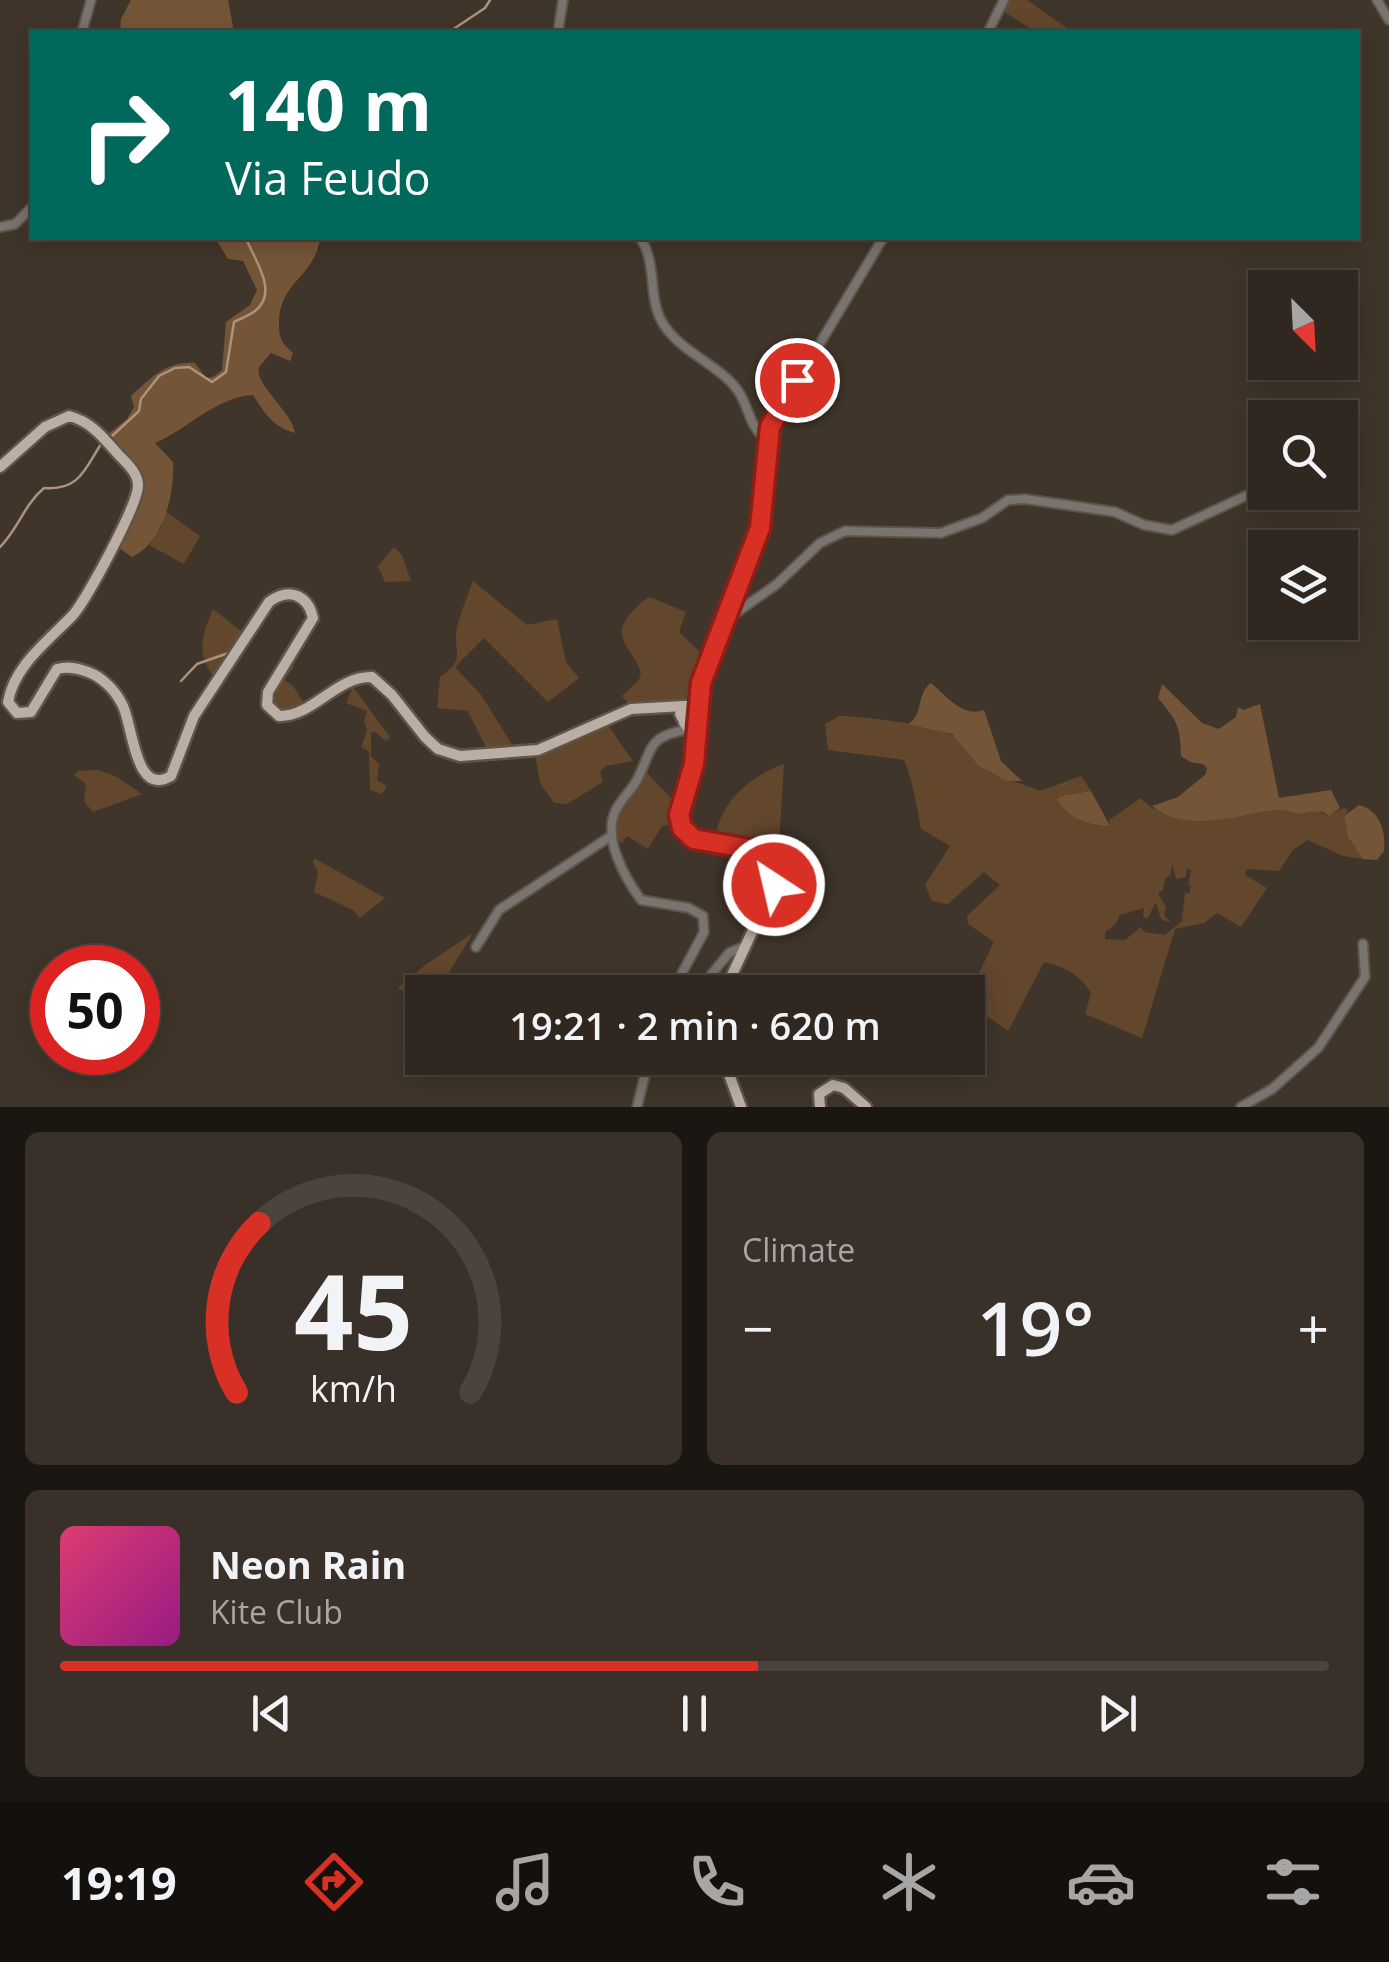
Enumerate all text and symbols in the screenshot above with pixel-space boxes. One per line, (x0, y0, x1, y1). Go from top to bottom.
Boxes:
text: 140 m (225, 56, 432, 152)
icon: right (60, 70, 190, 200)
text: Via Feudo (225, 147, 431, 208)
north arrow (1248, 270, 1358, 380)
map controls (1248, 270, 1358, 640)
pin (755, 338, 840, 423)
icon: arrive (770, 353, 825, 408)
button: search (1248, 400, 1358, 510)
button: layers (1248, 530, 1358, 640)
position arrow (722, 833, 826, 937)
speed limit sign: 50 (30, 945, 160, 1075)
text: 19:21 · 2 min · 620 m (509, 999, 881, 1051)
text: Climate (742, 1228, 855, 1271)
text: 45 (294, 1239, 413, 1380)
text: 19° (977, 1276, 1094, 1378)
text: − (742, 1290, 773, 1365)
text: + (1298, 1290, 1329, 1365)
text: km/h (310, 1364, 397, 1412)
text: Neon Rain (210, 1538, 406, 1590)
text: Kite Club (210, 1590, 343, 1633)
icon: previous (244, 1686, 299, 1741)
icon: pause (667, 1686, 722, 1741)
icon: next (1090, 1686, 1145, 1741)
icon: directions (299, 1847, 369, 1917)
icon: music (490, 1847, 560, 1917)
icon: phone (682, 1847, 752, 1917)
icon: climate (874, 1847, 944, 1917)
icon: car (1066, 1847, 1136, 1917)
icon: filters (1258, 1847, 1328, 1917)
text: 19:19 (61, 1852, 177, 1913)

